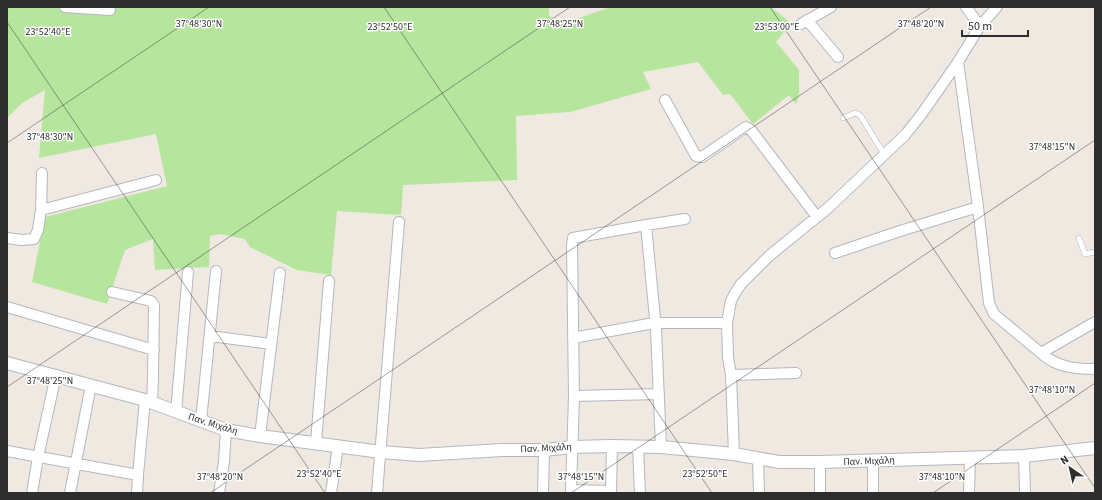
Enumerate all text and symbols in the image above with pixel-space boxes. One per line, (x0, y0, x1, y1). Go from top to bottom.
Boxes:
scale bar (962, 12, 1028, 38)
text: 37°48'30"N (176, 17, 222, 31)
text: 37°48'25"N (537, 17, 583, 31)
text: 37°48'20"N (898, 17, 944, 31)
text: 50 m (968, 18, 992, 35)
text: 23°52'50"E (367, 20, 413, 34)
text: 23°53'00"E (754, 20, 800, 34)
text: 23°52'40"E (25, 25, 71, 39)
text: 37°48'30"N (27, 130, 73, 144)
text: 37°48'15"N (1029, 140, 1075, 154)
text: 37°48'25"N (27, 374, 73, 388)
text: 37°48'10"N (1029, 383, 1075, 397)
street label: Παν. Μιχάλη (186, 410, 240, 438)
street label: Παν. Μιχάλη (520, 440, 572, 456)
north arrow (1050, 448, 1090, 488)
text: N (1057, 452, 1072, 468)
street label: Παν. Μιχάλη (843, 453, 895, 469)
text: 23°52'40"E (296, 467, 342, 481)
text: 23°52'50"E (682, 467, 728, 481)
text: 37°48'20"N (197, 470, 243, 484)
text: 37°48'15"N (558, 470, 604, 484)
text: 37°48'10"N (919, 470, 965, 484)

